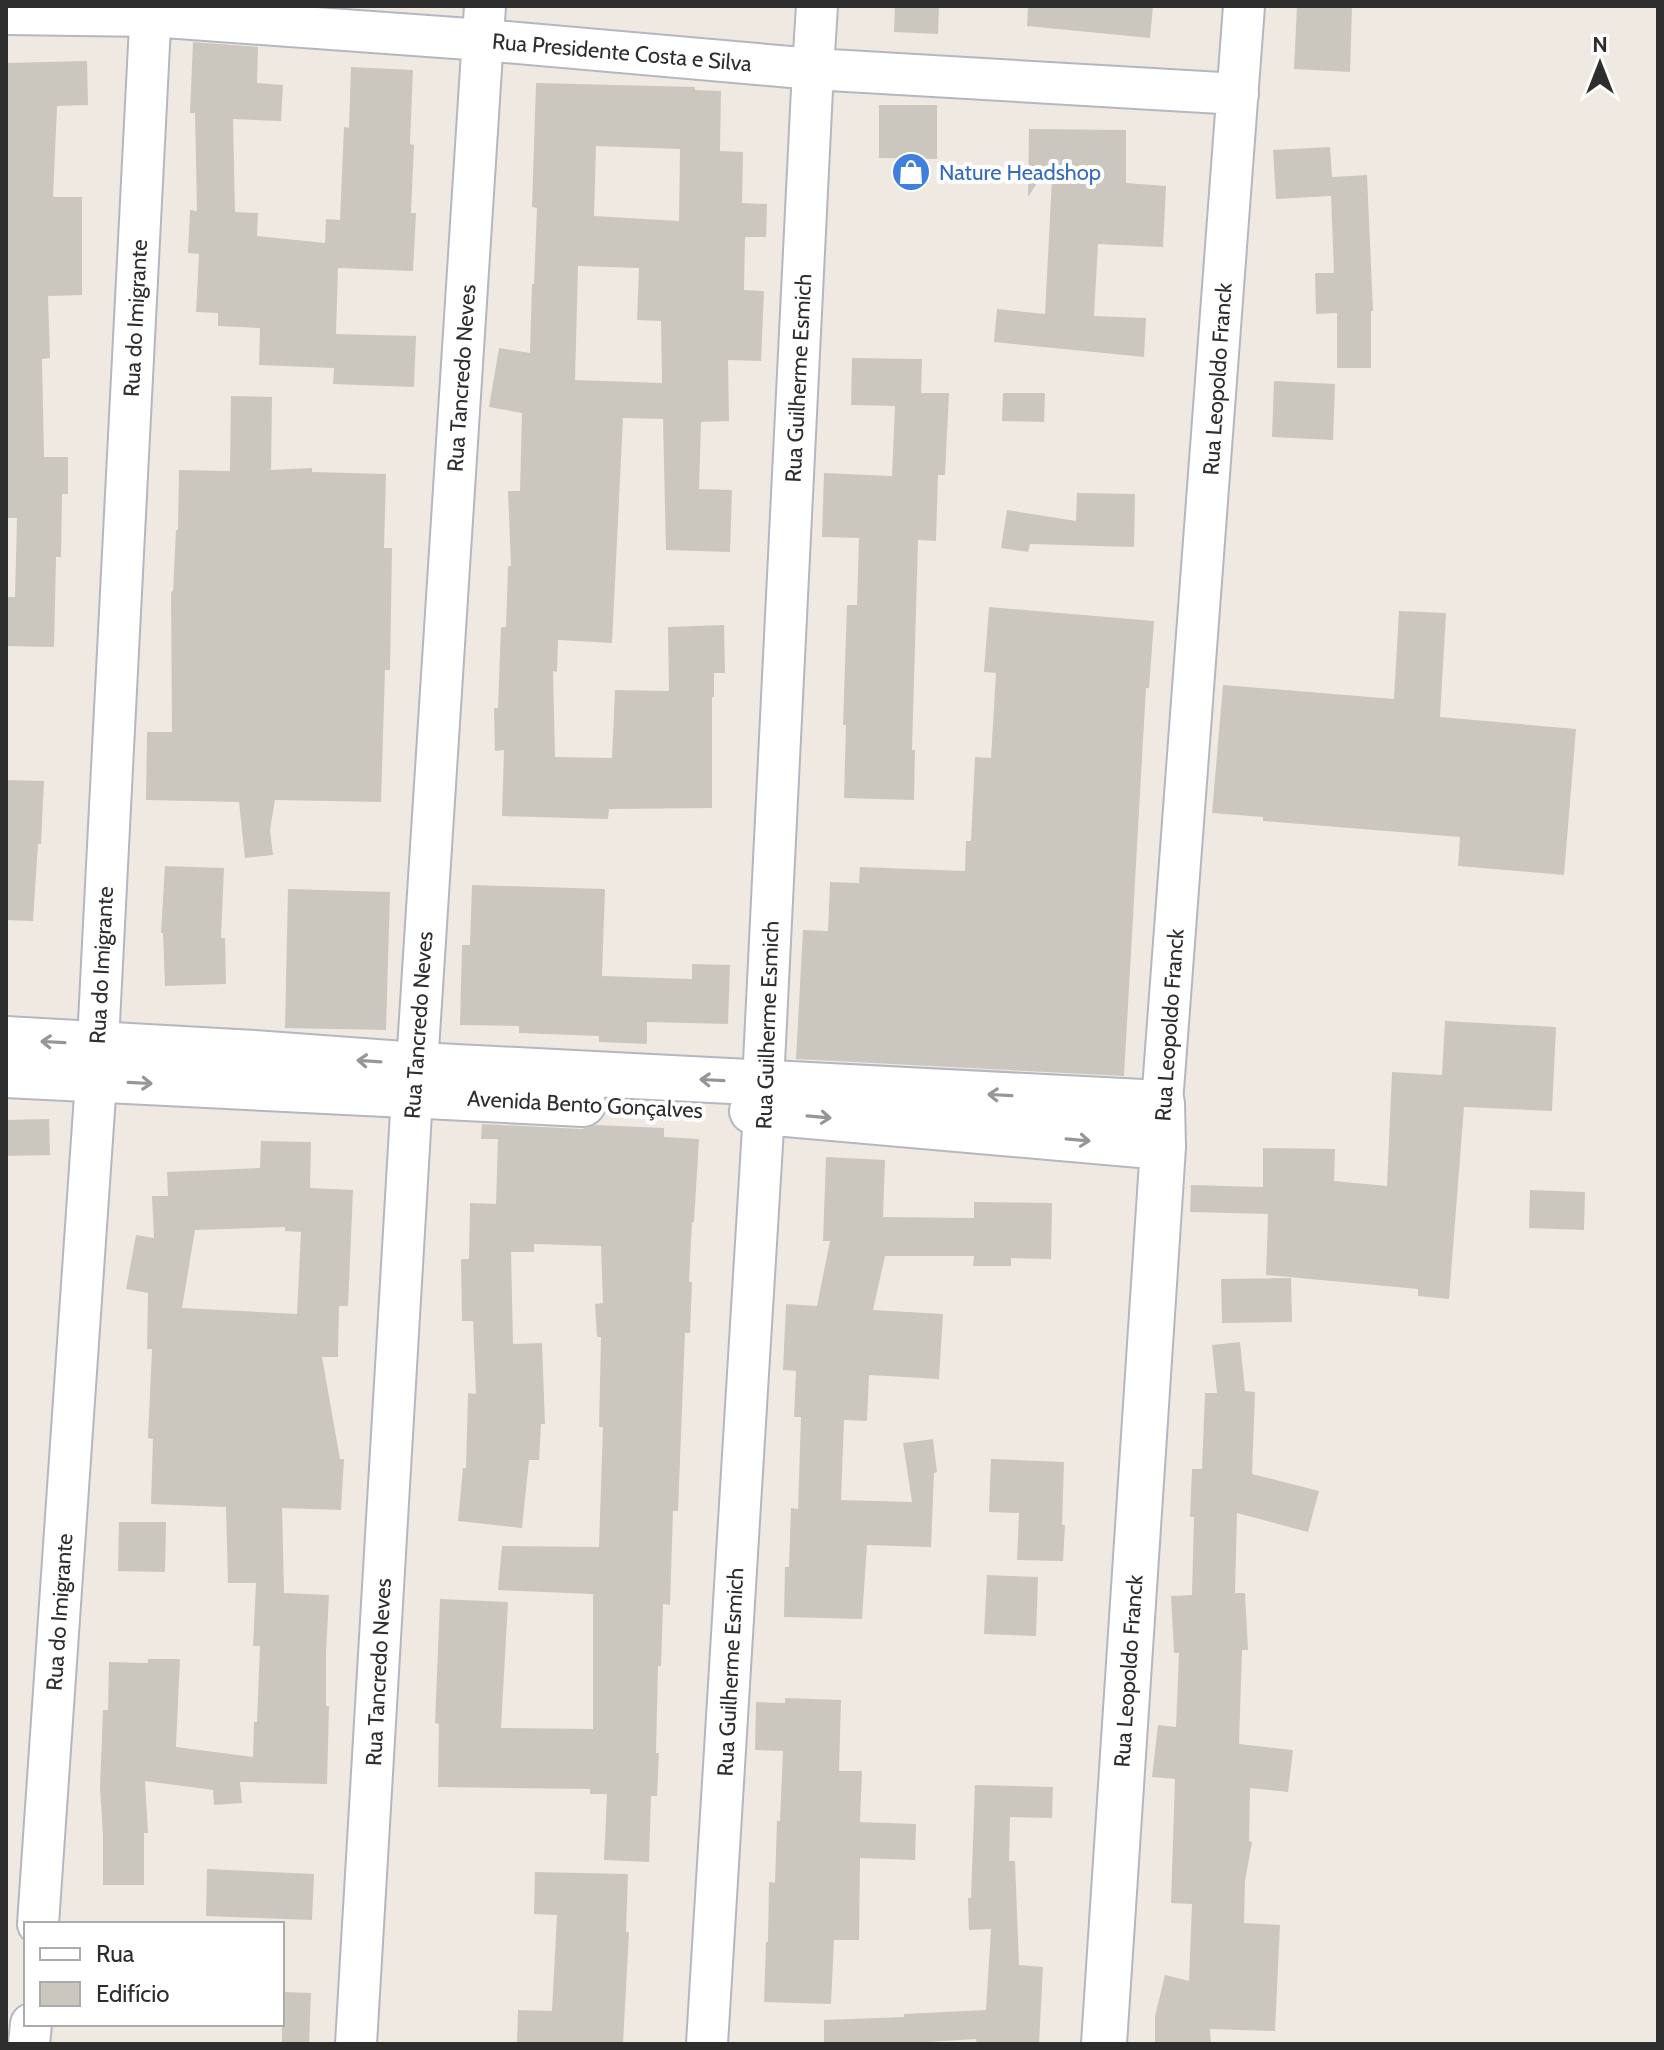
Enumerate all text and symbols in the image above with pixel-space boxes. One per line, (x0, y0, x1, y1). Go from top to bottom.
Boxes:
north arrow (1560, 24, 1640, 104)
street label: Rua Presidente Costa e Silva (491, 28, 753, 77)
text: N (1592, 31, 1608, 58)
shop icon: Nature Headshop (890, 151, 932, 193)
place label: Nature Headshop (939, 159, 1101, 186)
street label: Rua do Imigrante (118, 239, 153, 397)
street label: Rua Guilherme Esmich (780, 273, 817, 483)
street label: Rua Leopoldo Franck (1197, 282, 1238, 476)
street label: Rua Tancredo Neves (441, 283, 482, 473)
street label: Rua do Imigrante (84, 886, 119, 1044)
street label: Rua Guilherme Esmich (750, 920, 785, 1130)
street label: Rua Leopoldo Franck (1149, 928, 1190, 1122)
street label: Rua Tancredo Neves (398, 930, 439, 1120)
one-way arrow (40, 1034, 67, 1049)
one-way arrow (356, 1053, 383, 1068)
one-way arrow (699, 1072, 726, 1087)
one-way arrow (126, 1075, 153, 1090)
street label: Avenida Bento Gonçalves (466, 1085, 703, 1124)
one-way arrow (987, 1087, 1014, 1102)
one-way arrow (805, 1110, 832, 1125)
one-way arrow (1064, 1132, 1091, 1147)
street label: Rua do Imigrante (41, 1532, 78, 1692)
street label: Rua Guilherme Esmich (712, 1567, 749, 1777)
street label: Rua Leopoldo Franck (1108, 1574, 1149, 1768)
street label: Rua Tancredo Neves (360, 1578, 397, 1767)
legend (24, 1922, 284, 2026)
text: Rua (96, 1939, 135, 1968)
text: Edifício (96, 1979, 170, 2008)

